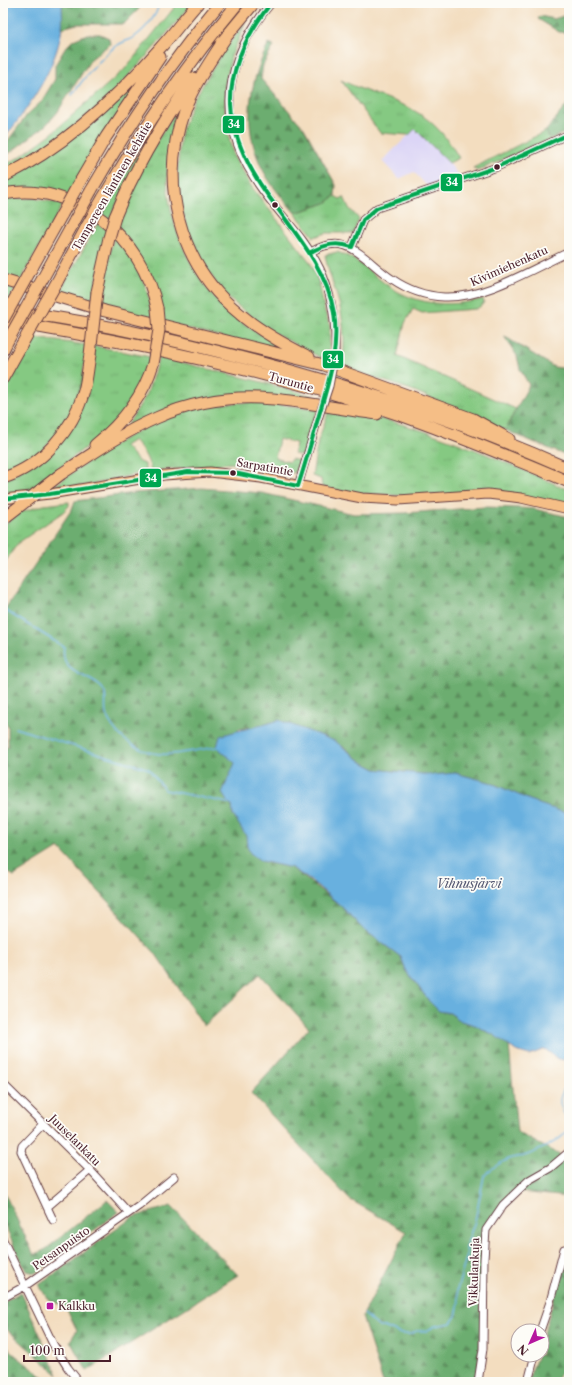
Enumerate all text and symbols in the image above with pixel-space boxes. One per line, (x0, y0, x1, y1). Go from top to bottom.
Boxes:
line badge: 34 (222, 115, 245, 134)
text: 34 (228, 117, 241, 131)
street label: Tampereen läntinen kehätie (69, 119, 155, 253)
unlabelled marker (492, 162, 502, 172)
line badge: 34 (440, 173, 463, 192)
text: 34 (446, 175, 459, 189)
unlabelled marker (270, 200, 280, 210)
street label: Kivimiehenkatu (468, 243, 550, 289)
line badge: 34 (322, 350, 344, 369)
text: 34 (327, 352, 340, 366)
street label: Turuntie (267, 369, 315, 395)
street label: Sarpatintie (236, 455, 294, 479)
line badge: 34 (139, 468, 162, 488)
unlabelled marker (228, 468, 238, 478)
text: 34 (145, 471, 158, 485)
water label: Vihnusjärvi (436, 876, 503, 891)
street label: Juuselankatu (45, 1110, 104, 1169)
street label: Petsanpuisto (30, 1223, 93, 1273)
street label: Vikkulankuja (466, 1237, 482, 1308)
place label: Kalkku (58, 1299, 95, 1313)
marker: Kalkku (45, 1301, 55, 1311)
north arrow (510, 1323, 550, 1363)
scale bar (24, 1337, 110, 1363)
text: N (514, 1341, 531, 1358)
text: 100 m (30, 1343, 65, 1358)

